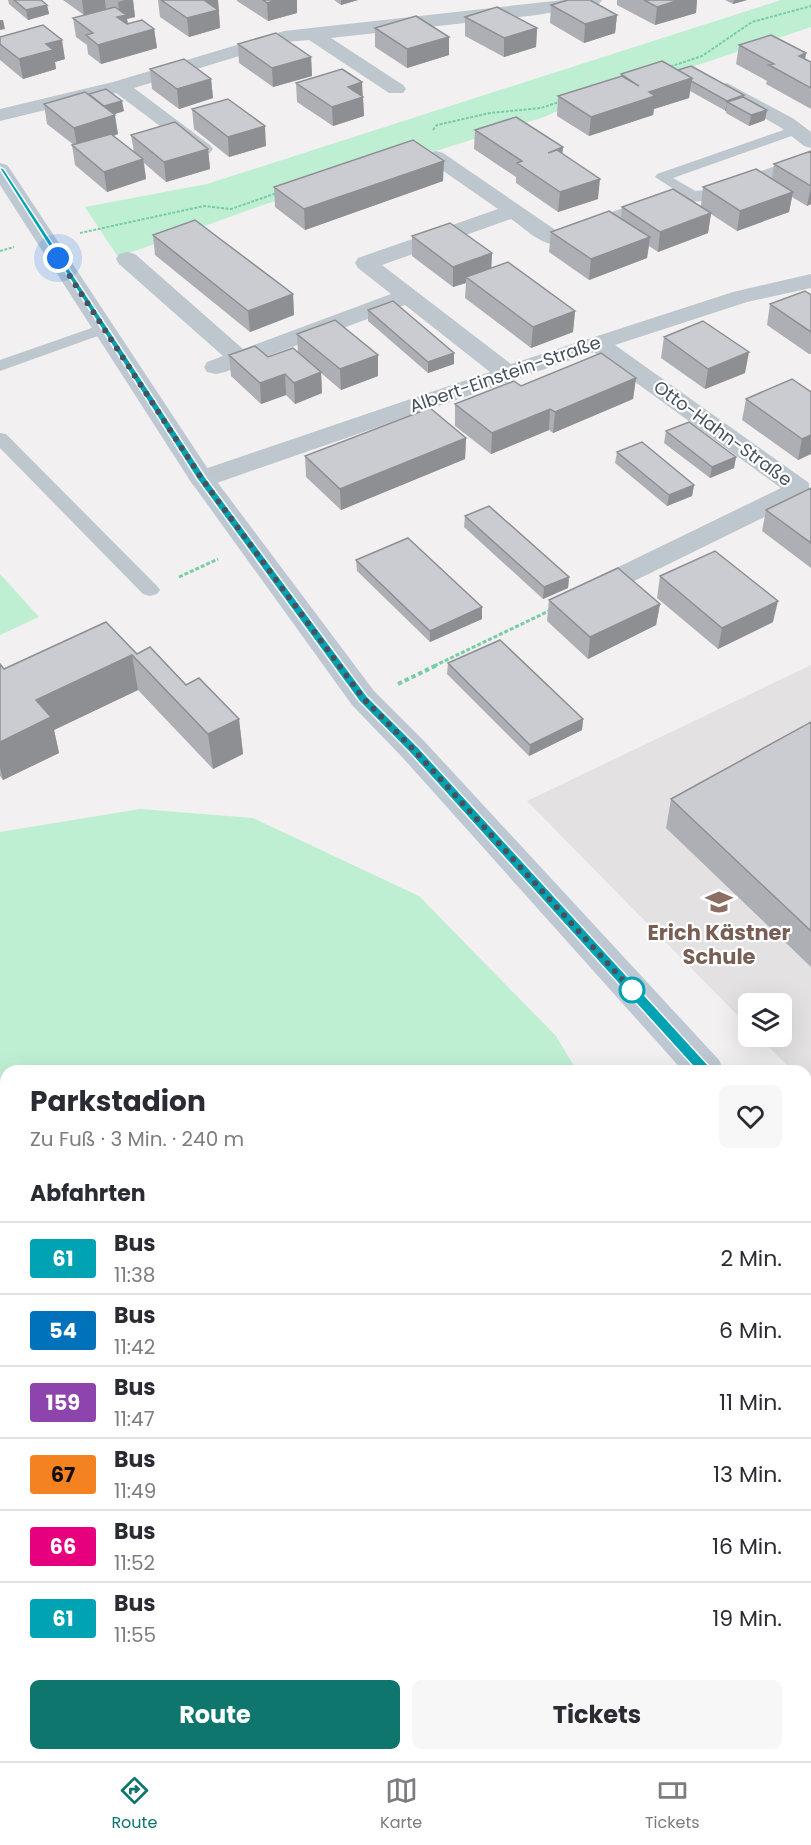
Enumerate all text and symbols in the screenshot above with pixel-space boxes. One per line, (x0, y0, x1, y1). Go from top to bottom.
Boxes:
your location (43, 243, 73, 273)
street label: Albert-Einstein-Straße (406, 330, 604, 418)
street label: Otto-Hahn-Straße (649, 374, 797, 492)
school or university icon: Erich Kästner Schule (704, 887, 734, 917)
place label: Erich Kästner Schule (647, 918, 791, 971)
unlabelled marker (619, 977, 645, 1003)
map controls (738, 993, 792, 1047)
button: layers (738, 993, 792, 1047)
text: Parkstadion (30, 1082, 206, 1121)
button: heart (719, 1085, 782, 1148)
text: Zu Fuß · 3 Min. · 240 m (30, 1125, 244, 1153)
text: Abfahrten (30, 1178, 146, 1209)
text: Bus (114, 1228, 156, 1259)
text: 2 Min. (720, 1243, 782, 1274)
text: 61 (52, 1244, 74, 1273)
text: 11:38 (114, 1261, 155, 1289)
text: Bus (114, 1300, 156, 1331)
text: 6 Min. (719, 1315, 782, 1346)
text: 54 (49, 1316, 77, 1345)
text: 11:42 (114, 1333, 155, 1361)
text: Bus (114, 1372, 156, 1403)
text: 11 Min. (719, 1387, 782, 1418)
text: 159 (46, 1388, 80, 1417)
text: 11:47 (114, 1405, 155, 1433)
text: Bus (114, 1444, 156, 1475)
text: 13 Min. (713, 1459, 782, 1490)
text: 67 (51, 1460, 75, 1489)
text: 11:49 (114, 1477, 156, 1505)
text: Bus (114, 1516, 156, 1547)
text: 16 Min. (712, 1531, 782, 1562)
text: 66 (50, 1532, 76, 1561)
text: 11:52 (114, 1549, 155, 1577)
text: Bus (114, 1588, 156, 1619)
text: 19 Min. (712, 1603, 782, 1634)
text: 61 (52, 1604, 74, 1633)
text: 11:55 (114, 1621, 156, 1649)
button: Route (30, 1680, 400, 1749)
button: Tickets (412, 1680, 782, 1749)
tab: Route (111, 1774, 157, 1835)
tab: Karte (380, 1774, 422, 1835)
tab: Tickets (645, 1774, 700, 1835)

